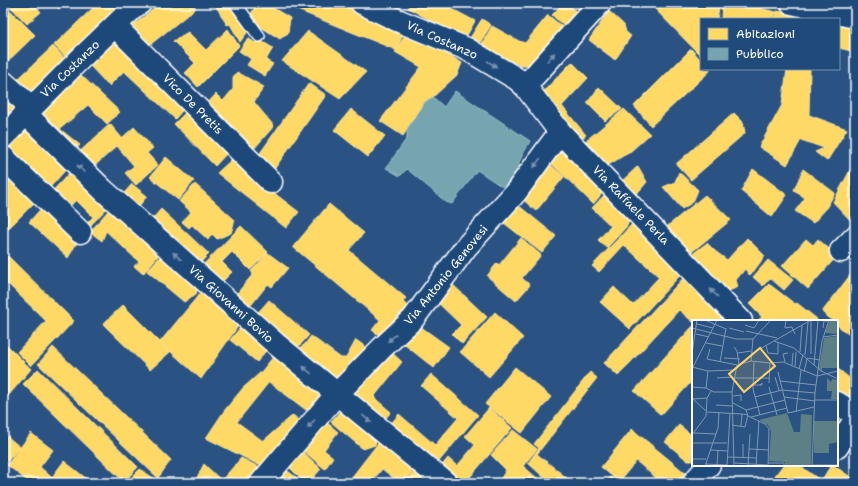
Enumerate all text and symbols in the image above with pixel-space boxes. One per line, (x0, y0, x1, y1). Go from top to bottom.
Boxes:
street label: Via Costanzo (404, 17, 480, 63)
legend (700, 18, 840, 70)
text: Abitazioni (736, 26, 795, 42)
street label: Via Costanzo (37, 37, 103, 101)
text: Pubblico (736, 46, 784, 62)
one-way arrow (546, 52, 556, 62)
one-way arrow (486, 60, 498, 67)
street label: Vico De Pretis (159, 70, 227, 138)
one-way arrow (533, 158, 541, 168)
street label: Via Raffaele Perla (589, 162, 673, 249)
one-way arrow (76, 164, 86, 174)
street label: Via Antonio Genovesi (401, 221, 491, 329)
one-way arrow (172, 252, 183, 261)
street label: Via Giovanni Bovio (185, 262, 277, 346)
one-way arrow (710, 288, 719, 298)
inset map (692, 320, 838, 466)
one-way arrow (387, 334, 397, 343)
one-way arrow (301, 365, 312, 374)
one-way arrow (361, 415, 372, 424)
one-way arrow (307, 419, 316, 430)

